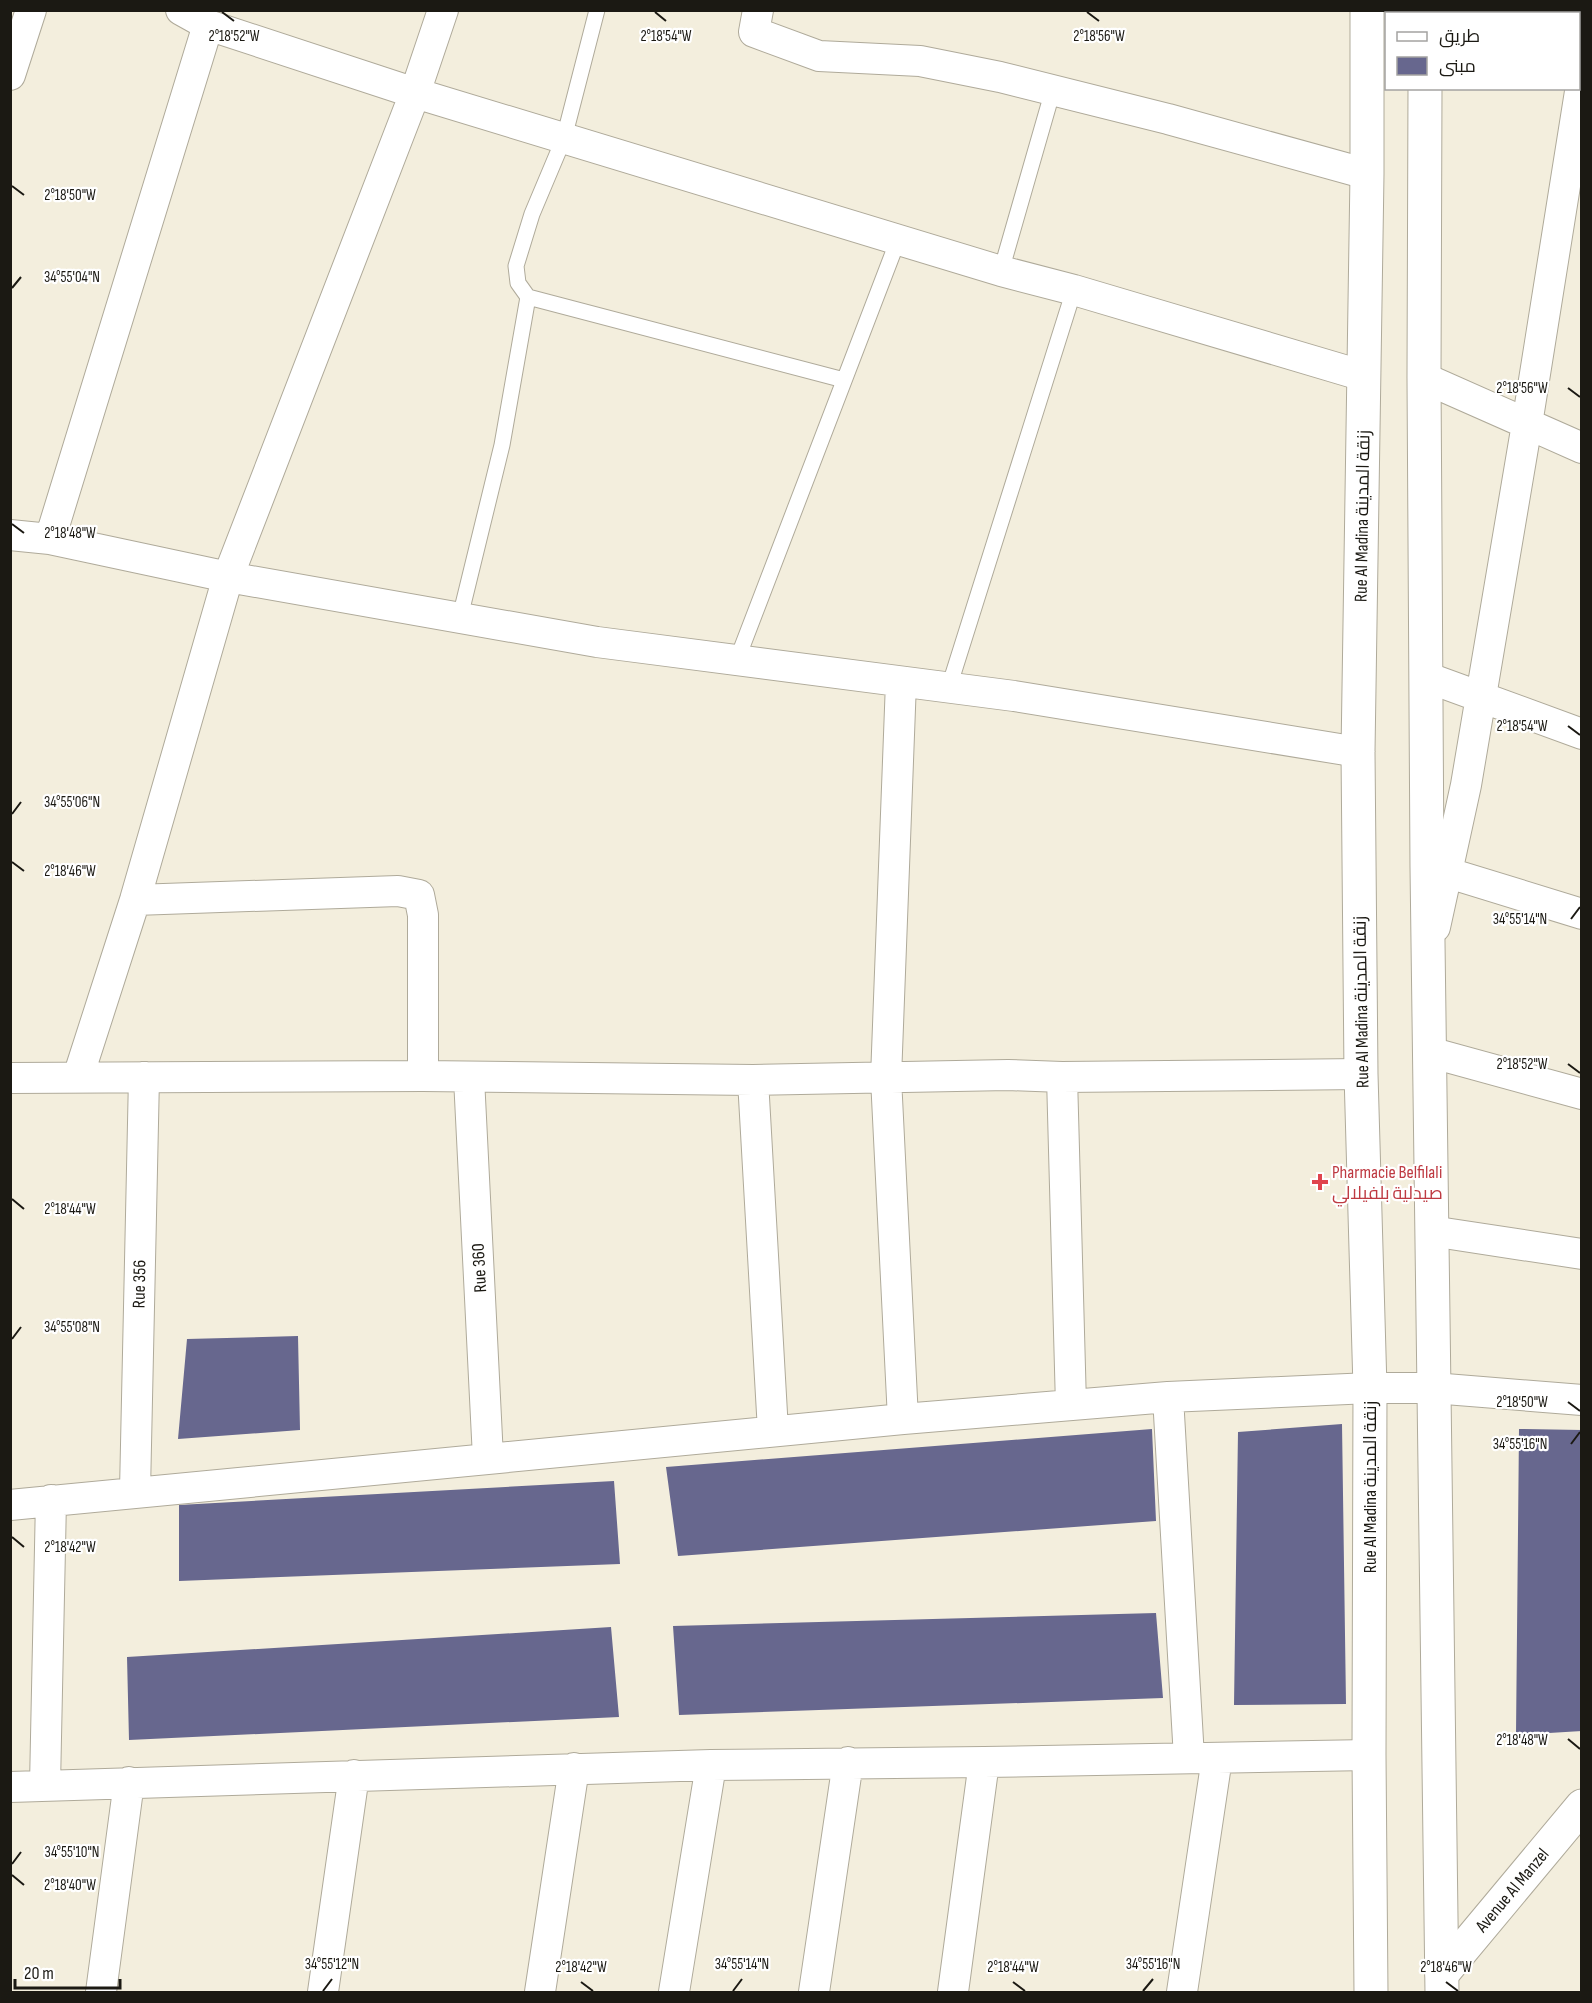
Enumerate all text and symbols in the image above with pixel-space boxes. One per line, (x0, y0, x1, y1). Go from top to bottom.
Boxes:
legend (1385, 12, 1580, 90)
text: طريق (1439, 26, 1480, 48)
text: 2°18'52"W (208, 27, 260, 46)
text: 2°18'54"W (640, 27, 692, 46)
text: 2°18'56"W (1073, 27, 1125, 46)
text: مبنى (1439, 56, 1476, 77)
text: 2°18'50"W (44, 186, 96, 205)
text: 34°55'04"N (44, 268, 100, 287)
text: 2°18'56"W (1496, 379, 1548, 398)
street label: Rue Al Madina زنقة المدينة (1350, 430, 1375, 602)
text: 2°18'48"W (44, 524, 96, 543)
text: 2°18'54"W (1496, 717, 1548, 736)
text: 34°55'06"N (44, 793, 100, 812)
text: 2°18'46"W (44, 862, 96, 881)
text: 34°55'14"N (1493, 910, 1547, 929)
street label: Rue Al Madina زنقة المدينة (1349, 916, 1374, 1088)
text: 2°18'52"W (1496, 1055, 1548, 1074)
place label: Pharmacie Belfilali صيدلية بلفيلالي (1332, 1162, 1443, 1207)
marker: Pharmacie Belfilali صيدلية بلفيلالي (1313, 1175, 1327, 1189)
text: 2°18'44"W (44, 1200, 96, 1219)
street label: Rue 360 (468, 1243, 491, 1293)
street label: Rue 356 (129, 1259, 150, 1308)
text: 34°55'08"N (44, 1318, 100, 1337)
text: 2°18'50"W (1496, 1393, 1548, 1412)
street label: Rue Al Madina زنقة المدينة (1360, 1401, 1381, 1573)
text: 34°55'16"N (1493, 1435, 1547, 1454)
text: 2°18'42"W (44, 1538, 96, 1557)
text: 2°18'48"W (1496, 1731, 1548, 1750)
text: 34°55'10"N (45, 1843, 99, 1862)
street label: Avenue Al Manzel (1471, 1844, 1554, 1937)
text: 2°18'40"W (44, 1876, 96, 1895)
scale bar (15, 1952, 120, 1990)
text: 34°55'12"N (305, 1955, 359, 1974)
text: 34°55'14"N (715, 1955, 769, 1974)
text: 34°55'16"N (1126, 1955, 1180, 1974)
text: 2°18'42"W (555, 1958, 607, 1977)
text: 2°18'44"W (987, 1958, 1039, 1977)
text: 2°18'46"W (1420, 1958, 1472, 1977)
text: 20 m (24, 1963, 54, 1984)

